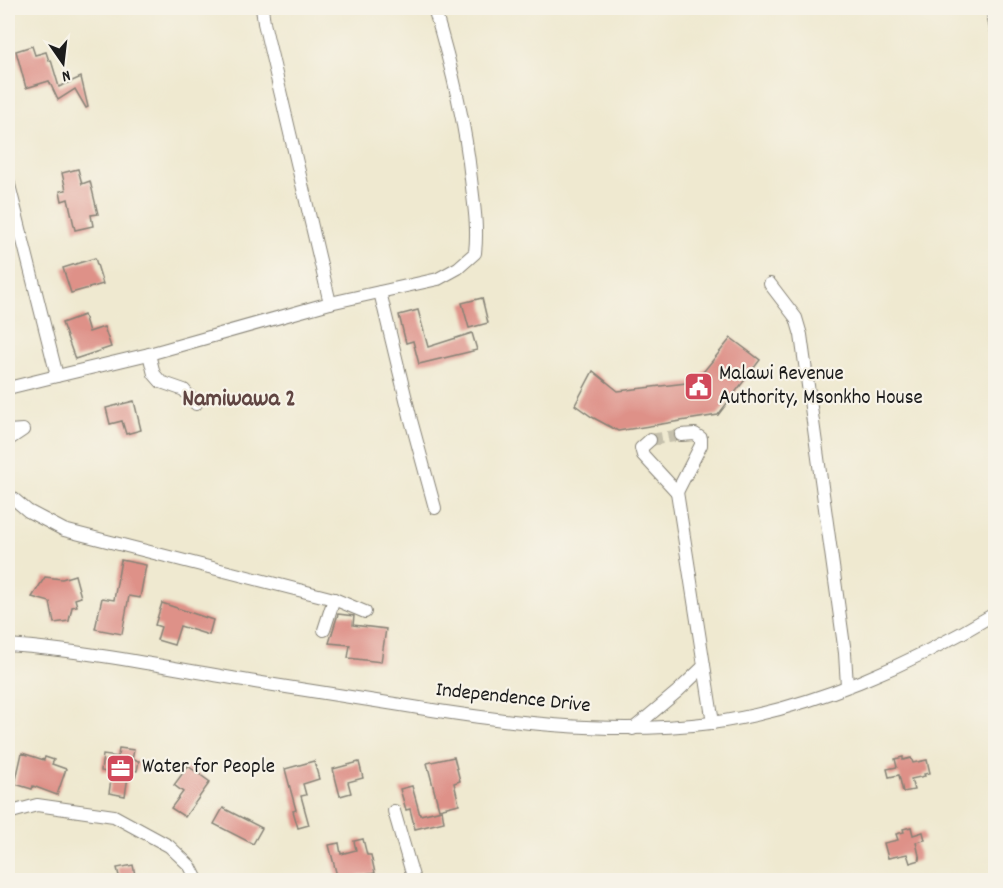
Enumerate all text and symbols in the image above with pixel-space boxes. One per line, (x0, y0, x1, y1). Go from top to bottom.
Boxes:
north arrow (33, 33, 93, 93)
text: N (59, 63, 73, 87)
place label: Malawi Revenue Authority, Msonkho House (719, 360, 923, 414)
public building icon: Malawi Revenue Authority, Msonkho House (682, 371, 714, 403)
district label: Namiwawa 2 (182, 383, 296, 417)
street label: Independence Drive (434, 676, 592, 722)
office icon: Water for People (105, 752, 137, 784)
place label: Water for People (142, 753, 275, 783)

